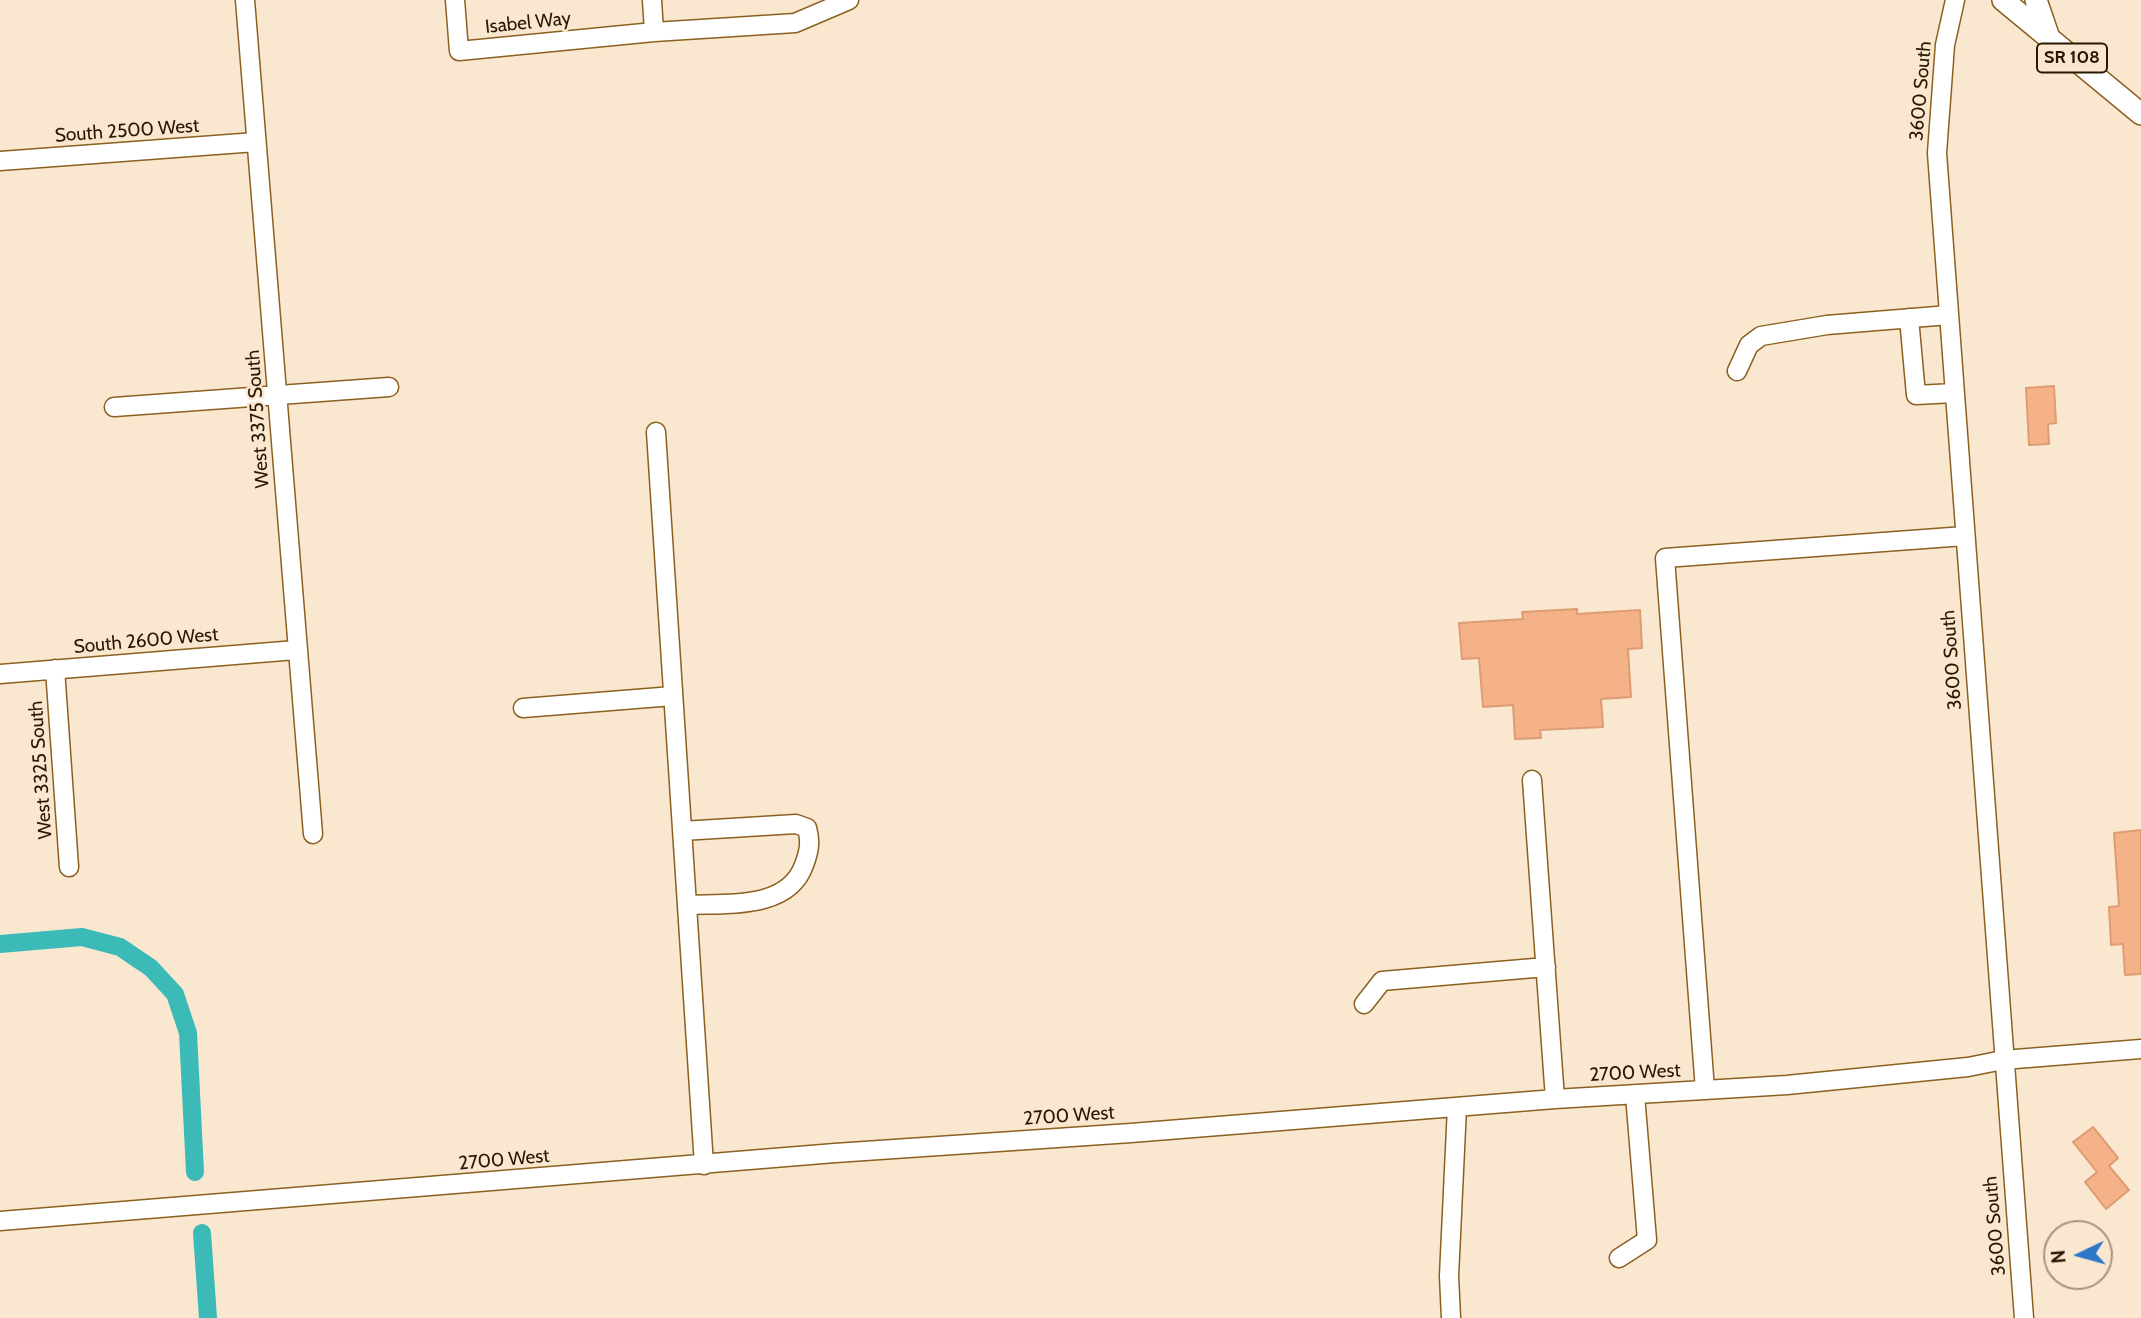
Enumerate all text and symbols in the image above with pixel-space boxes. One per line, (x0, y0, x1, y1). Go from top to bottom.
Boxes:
street label: Isabel Way (484, 7, 572, 39)
street label: 3600 South (1905, 40, 1937, 142)
road number: SR 108 (2037, 44, 2107, 72)
street label: South 2500 West (54, 115, 200, 147)
street label: West 3375 South (242, 349, 274, 489)
street label: 3600 South (1937, 609, 1967, 711)
street label: South 2600 West (73, 623, 219, 659)
street label: West 3325 South (25, 700, 57, 840)
street label: 2700 West (1589, 1059, 1681, 1087)
street label: 2700 West (1023, 1101, 1115, 1131)
street label: 2700 West (457, 1145, 551, 1175)
street label: 3600 South (1979, 1175, 2011, 1277)
north arrow (2043, 1220, 2113, 1290)
text: N (2047, 1249, 2071, 1264)

